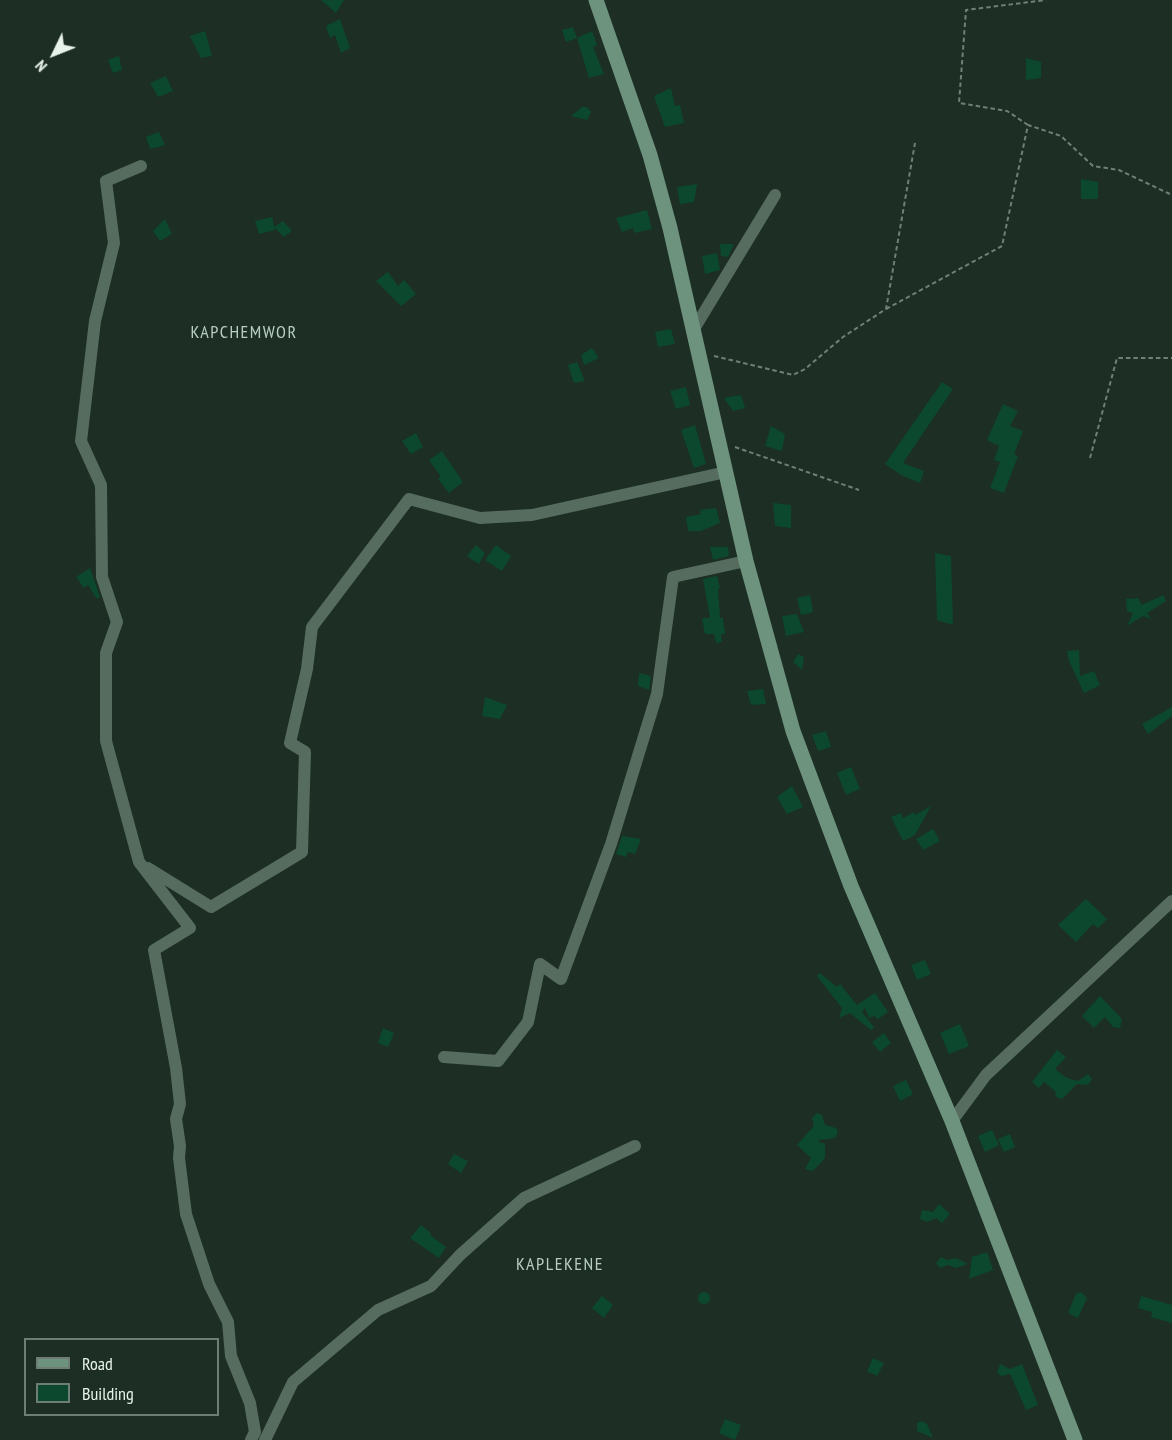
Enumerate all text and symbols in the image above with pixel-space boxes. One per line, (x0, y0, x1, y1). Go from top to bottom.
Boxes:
north arrow (24, 24, 84, 84)
text: N (31, 56, 51, 76)
district label: KAPCHEMWOR (190, 322, 298, 344)
district label: KAPLEKENE (516, 1254, 604, 1276)
legend (24, 1338, 219, 1416)
text: Road (82, 1352, 113, 1375)
text: Building (82, 1382, 134, 1405)

